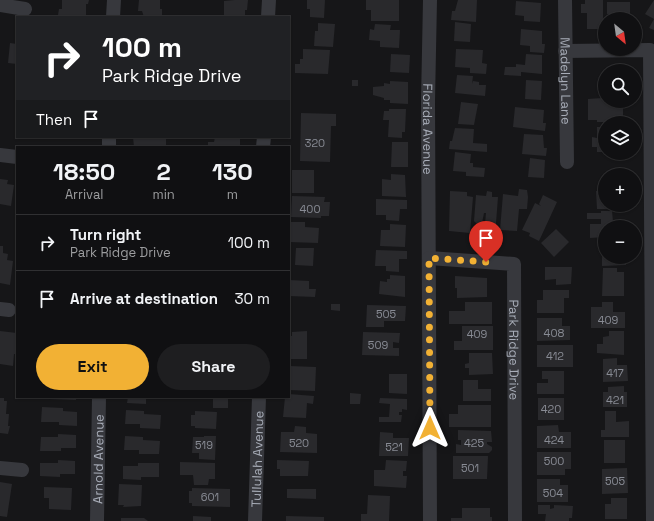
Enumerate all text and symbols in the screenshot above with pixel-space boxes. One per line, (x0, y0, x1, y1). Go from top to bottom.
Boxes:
north arrow (598, 12, 642, 56)
map controls (598, 12, 642, 264)
text: 100 m (102, 29, 182, 65)
icon: right (36, 32, 88, 84)
street label: Madelyn Lane (557, 37, 575, 125)
text: Park Ridge Drive (102, 64, 241, 87)
button: search (598, 64, 642, 108)
street label: Florida Avenue (419, 83, 437, 175)
icon: arrive (80, 108, 102, 130)
text: Then (36, 110, 72, 129)
button: layers (598, 116, 642, 160)
house number: 320 (305, 136, 325, 150)
text: 18:50 (53, 156, 115, 187)
text: 2 (157, 156, 171, 187)
text: 130 (212, 156, 253, 187)
button: + (598, 168, 642, 212)
text: Arrival (65, 186, 104, 203)
text: min (152, 186, 175, 203)
text: m (227, 186, 238, 203)
house number: 400 (300, 202, 320, 216)
button: − (598, 220, 642, 264)
pin (469, 221, 503, 262)
text: Turn right (70, 225, 141, 244)
icon: arrive (475, 227, 497, 249)
icon: right (36, 232, 58, 254)
text: 100 m (228, 233, 270, 252)
text: Park Ridge Drive (70, 244, 171, 261)
icon: arrive (36, 288, 58, 310)
text: Arrive at destination (70, 289, 218, 308)
text: 30 m (235, 289, 270, 308)
street label: Park Ridge Drive (506, 299, 523, 400)
house number: 505 (376, 307, 397, 321)
house number: 409 (598, 313, 619, 327)
house number: 408 (544, 326, 565, 340)
house number: 409 (467, 327, 488, 341)
house number: 509 (368, 338, 388, 352)
button: Exit (36, 344, 149, 390)
button: Share (157, 344, 270, 390)
house number: 412 (546, 349, 564, 363)
house number: 417 (606, 366, 624, 380)
house number: 421 (606, 393, 624, 407)
house number: 420 (541, 402, 561, 416)
position arrow (409, 407, 451, 449)
street label: Tullulah Avenue (247, 410, 267, 508)
street label: Arnold Avenue (89, 414, 107, 504)
house number: 424 (544, 433, 564, 447)
house number: 520 (289, 436, 309, 450)
house number: 425 (464, 436, 484, 450)
house number: 519 (195, 438, 213, 452)
house number: 521 (385, 440, 403, 454)
house number: 500 (544, 454, 564, 468)
house number: 501 (461, 461, 479, 475)
house number: 505 (605, 474, 626, 488)
house number: 504 (543, 486, 563, 500)
house number: 601 (201, 490, 219, 504)

